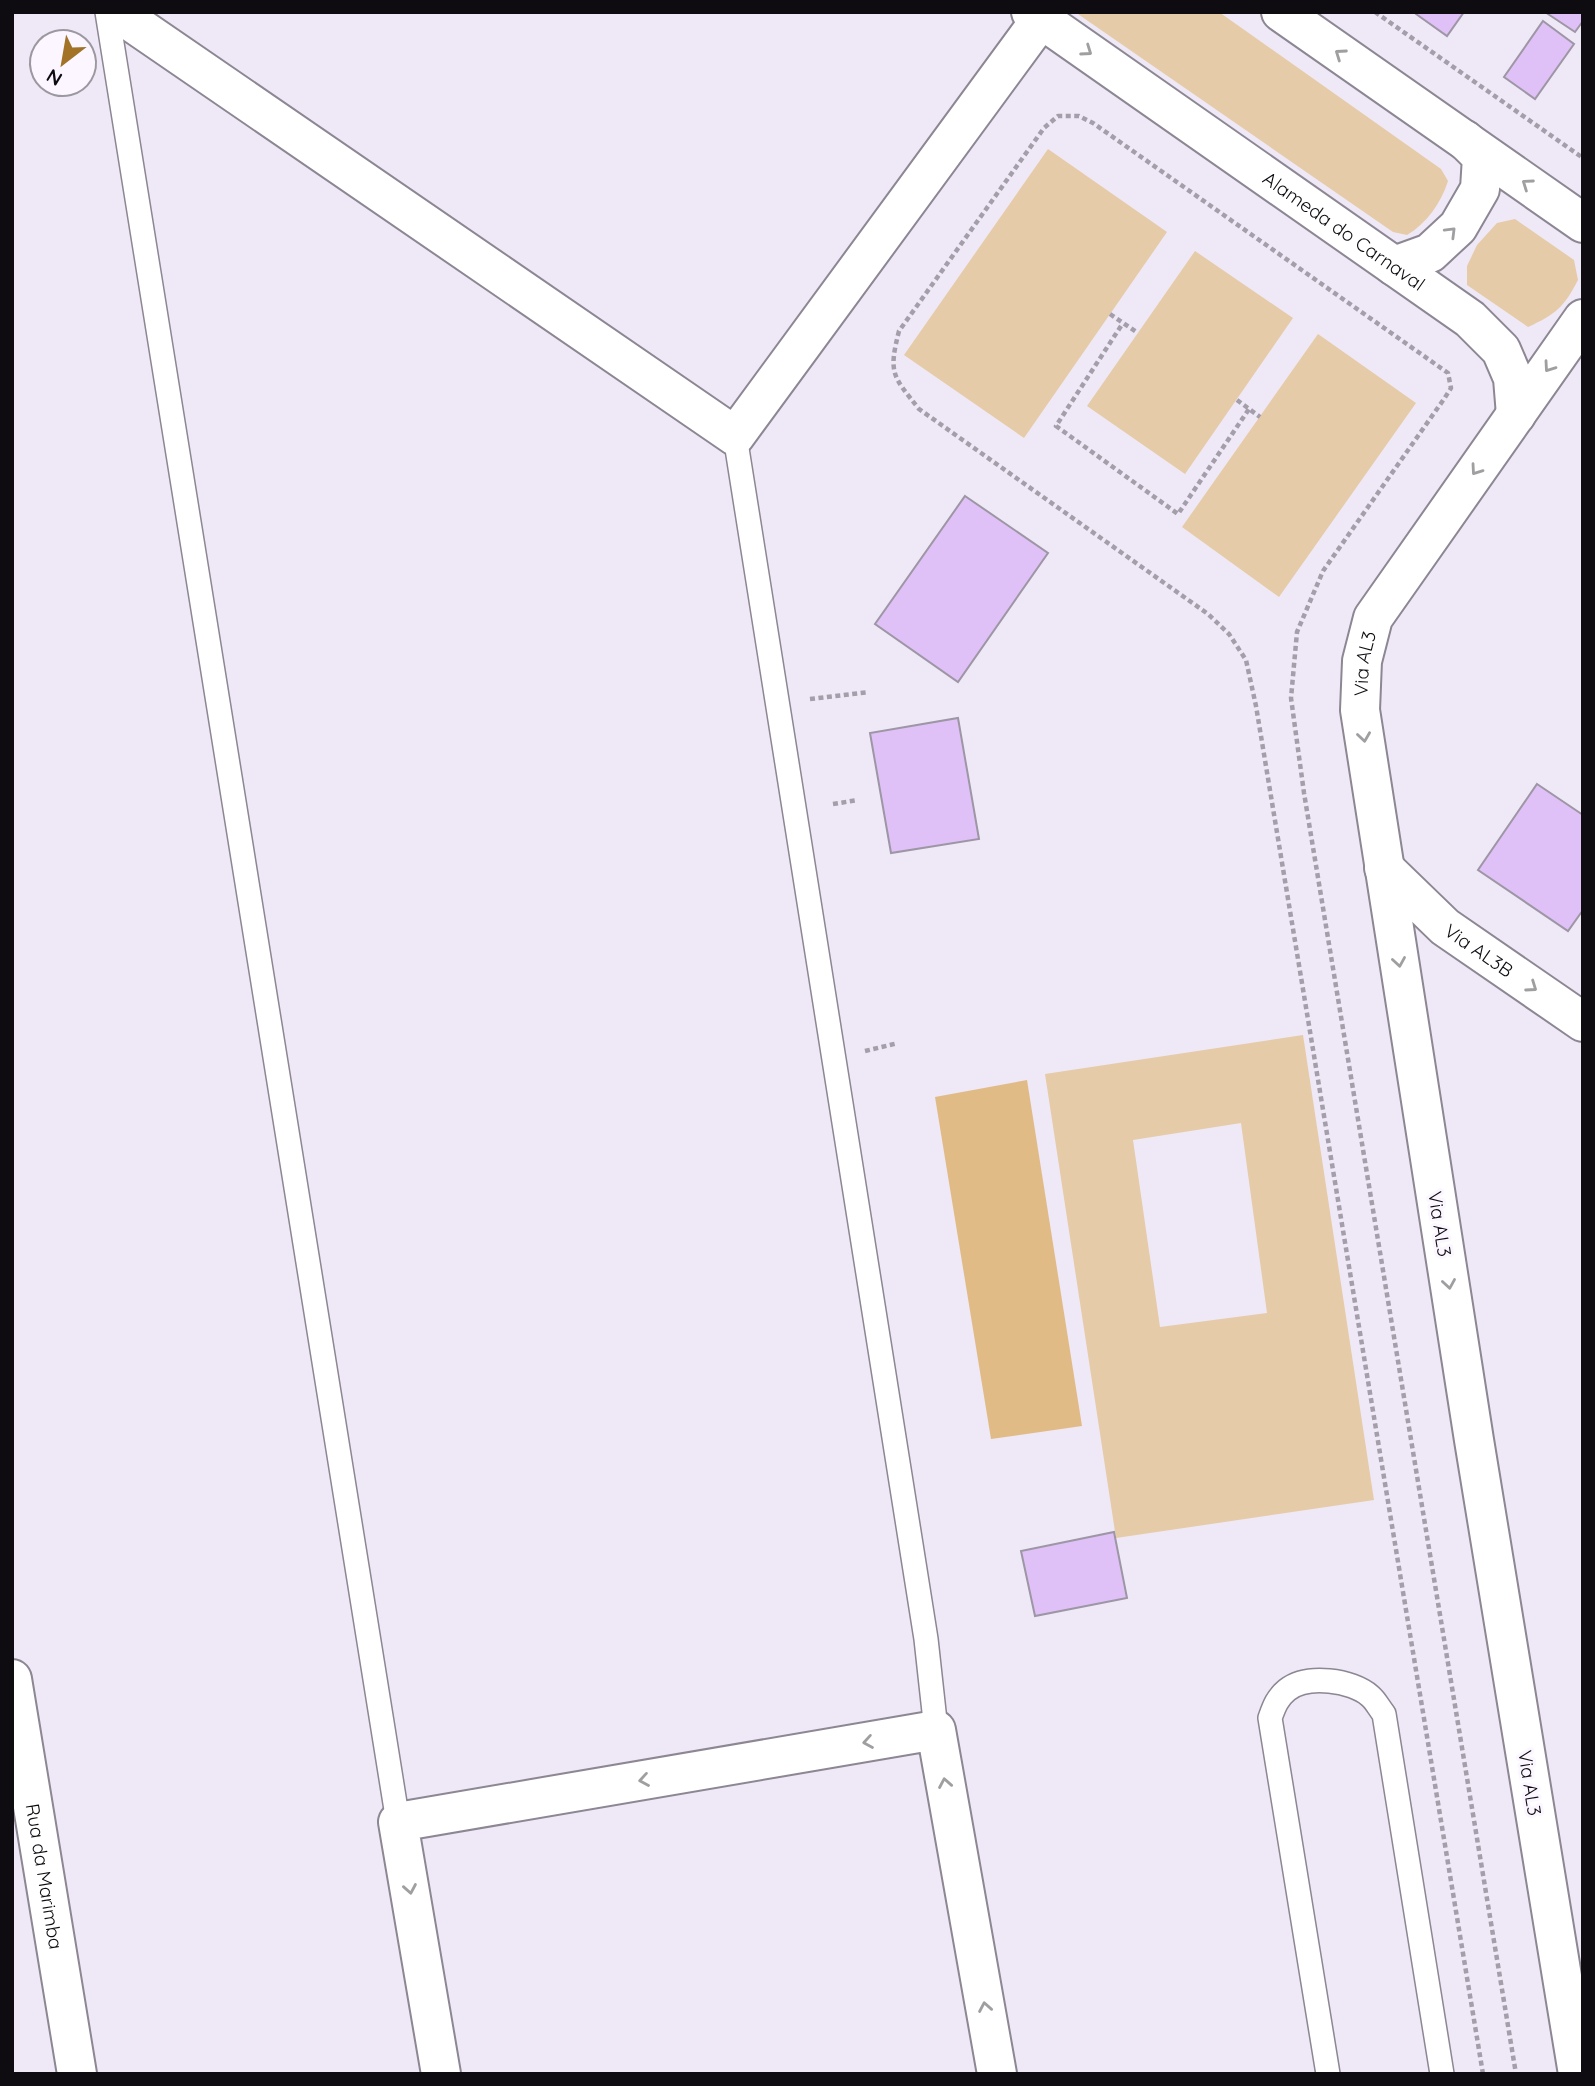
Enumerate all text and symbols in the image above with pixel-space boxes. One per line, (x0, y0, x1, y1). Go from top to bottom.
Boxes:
north arrow (28, 28, 98, 98)
one-way arrow (1079, 43, 1092, 55)
one-way arrow (1335, 50, 1348, 62)
text: N (42, 64, 66, 91)
street label: Alameda do Carnaval (1258, 166, 1430, 296)
one-way arrow (1522, 180, 1535, 192)
one-way arrow (1443, 227, 1456, 240)
one-way arrow (1545, 359, 1557, 372)
one-way arrow (1472, 462, 1484, 475)
street label: Via AL3 (1349, 628, 1381, 697)
one-way arrow (1357, 731, 1372, 743)
street label: Via AL3B (1440, 918, 1518, 982)
one-way arrow (1391, 956, 1406, 968)
one-way arrow (1524, 979, 1537, 991)
street label: Via AL3 (1423, 1190, 1457, 1258)
one-way arrow (1441, 1278, 1456, 1290)
one-way arrow (862, 1734, 874, 1749)
street label: Via AL3 (1513, 1749, 1547, 1817)
one-way arrow (638, 1772, 650, 1787)
one-way arrow (938, 1777, 953, 1789)
street label: Rua da Marimba (21, 1802, 68, 1951)
one-way arrow (402, 1883, 417, 1895)
one-way arrow (978, 2001, 993, 2013)

